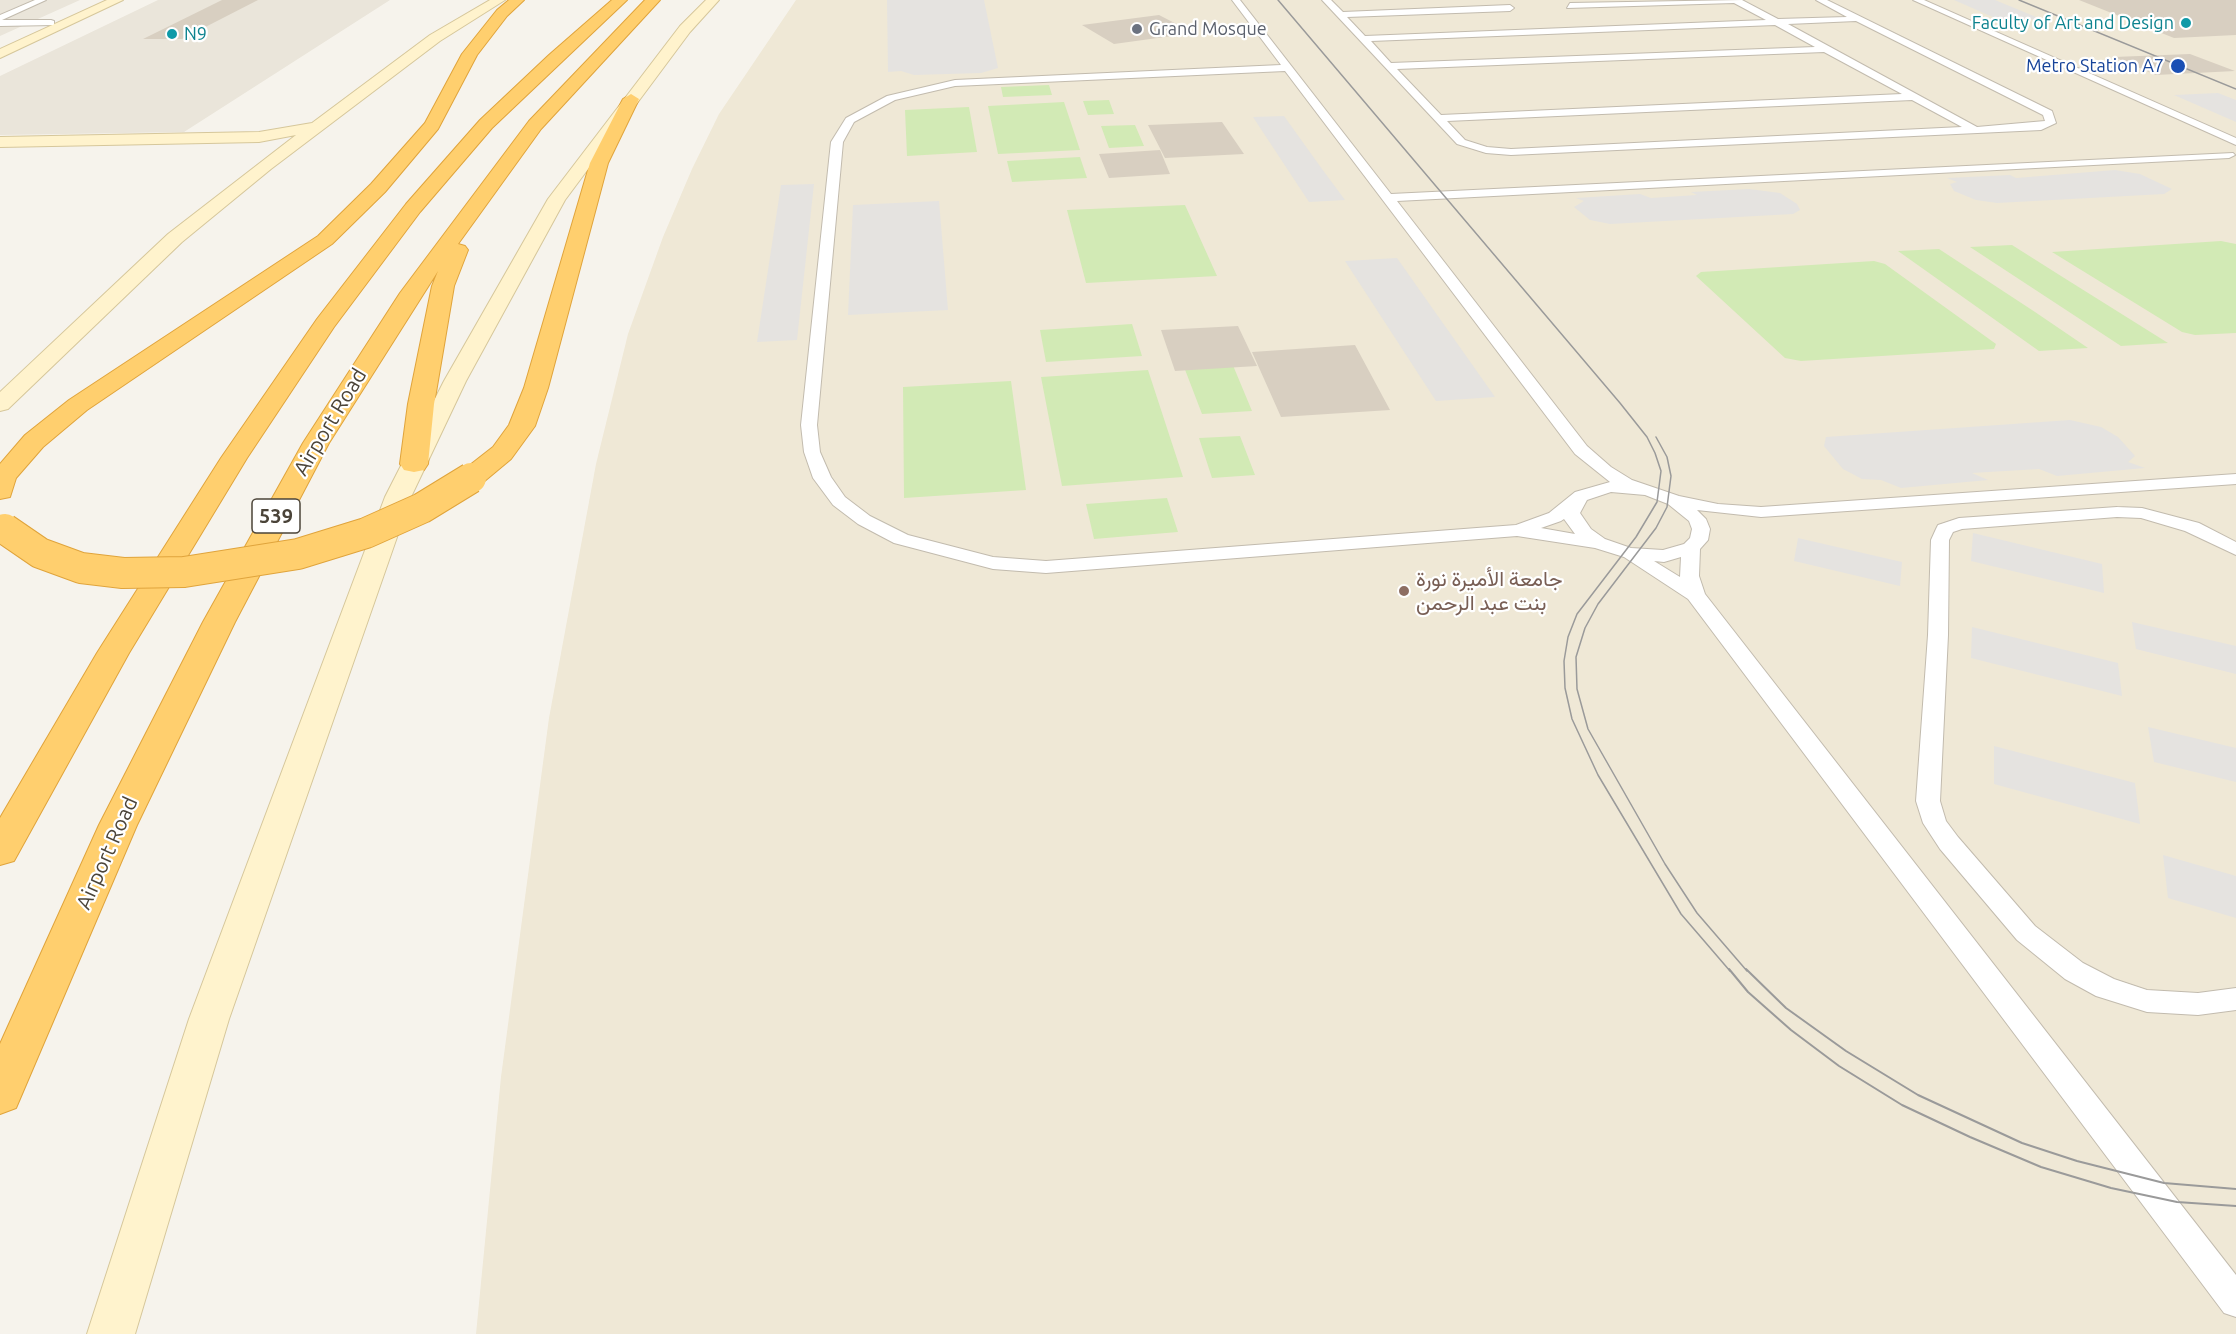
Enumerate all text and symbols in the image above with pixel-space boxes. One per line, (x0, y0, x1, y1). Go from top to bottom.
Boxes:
place label: Faculty of Art and Design (1972, 12, 2174, 34)
marker: Faculty of Art and Design (2179, 16, 2193, 30)
place label: Grand Mosque (1149, 18, 1267, 40)
marker: Grand Mosque (1130, 22, 1144, 36)
place label: N9 (184, 23, 207, 45)
marker: N9 (165, 27, 179, 41)
place label: Metro Station A7 (2026, 55, 2164, 77)
marker: Metro Station A7 (2169, 57, 2187, 75)
street label: Airport Road (288, 364, 372, 480)
road number: 539 (252, 499, 300, 533)
place label: جامعة الأميرة نورة بنت عبد الرحمن (1416, 566, 1563, 616)
marker: جامعة الأميرة نورة بنت عبد الرحمن (1397, 584, 1411, 598)
street label: Airport Road (71, 793, 143, 913)

